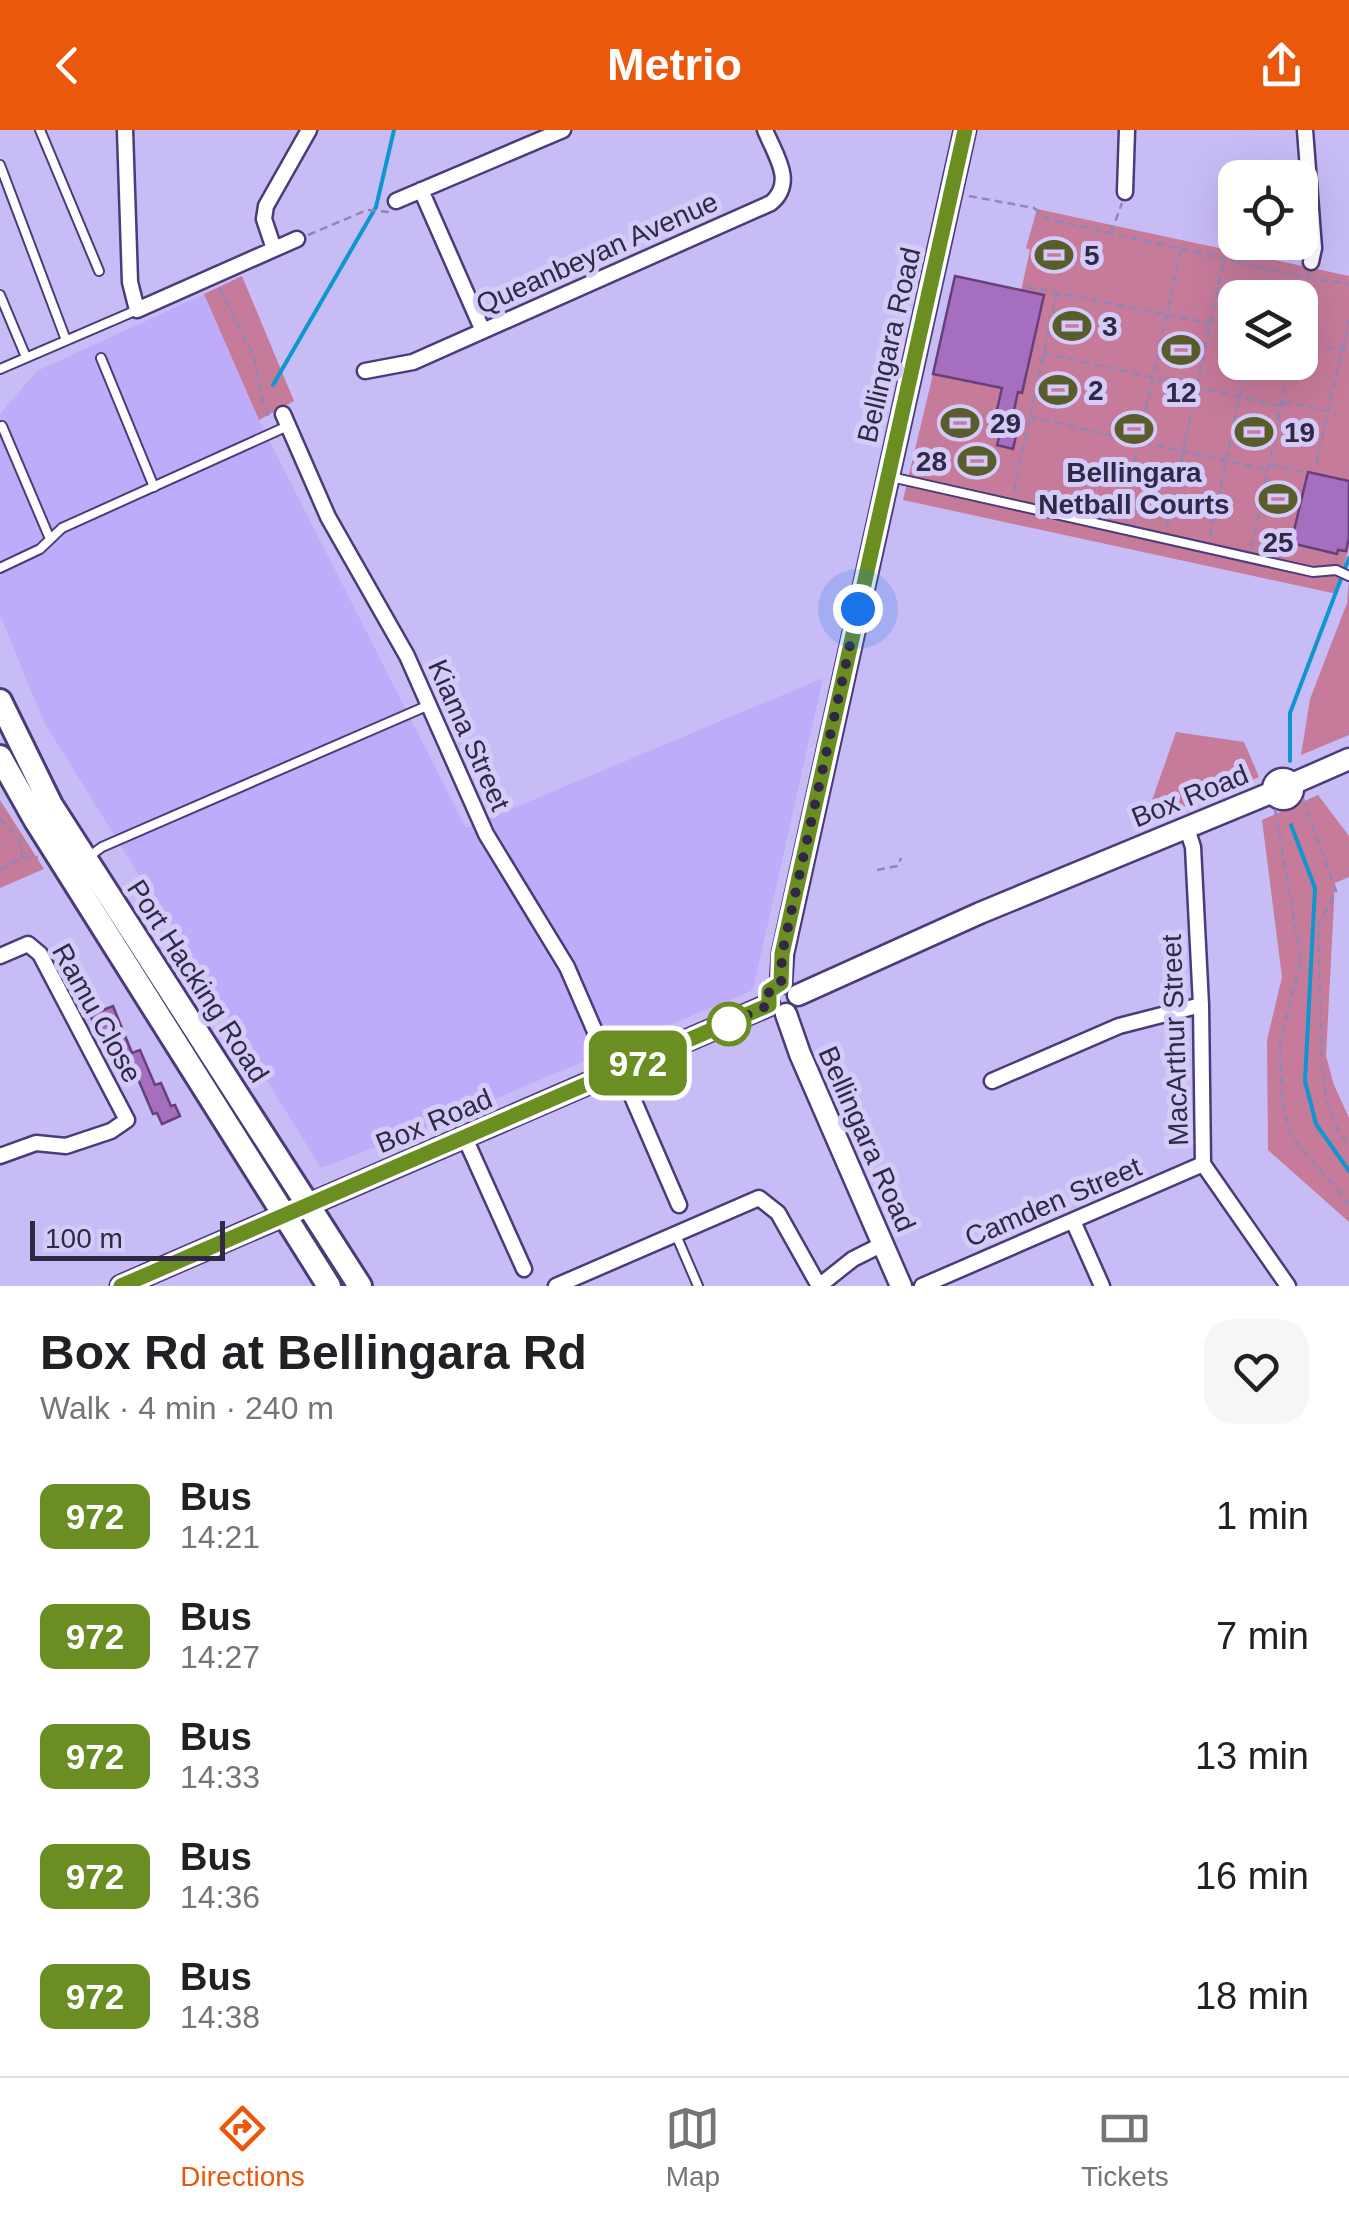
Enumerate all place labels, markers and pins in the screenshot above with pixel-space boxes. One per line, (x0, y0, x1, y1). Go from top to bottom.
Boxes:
sports icon: 5 (1033, 234, 1075, 276)
place label: 5 (1084, 240, 1100, 271)
sports icon: 3 (1051, 305, 1093, 347)
place label: 3 (1102, 311, 1118, 342)
sports icon: 12 (1160, 329, 1202, 371)
sports icon: 2 (1037, 369, 1079, 411)
place label: 2 (1088, 375, 1104, 406)
place label: 12 (1165, 377, 1197, 408)
sports icon: 29 (939, 402, 981, 444)
place label: 29 (990, 408, 1021, 439)
sports icon: Bellingara Netball Courts (1113, 408, 1155, 450)
sports icon: 19 (1233, 411, 1275, 453)
place label: 19 (1284, 417, 1315, 448)
sports icon: 28 (956, 440, 998, 482)
place label: 28 (916, 446, 947, 477)
place label: Bellingara Netball Courts (1038, 457, 1230, 520)
sports icon: 25 (1257, 478, 1299, 520)
place label: 25 (1262, 527, 1294, 558)
unlabelled marker (708, 1003, 750, 1045)

